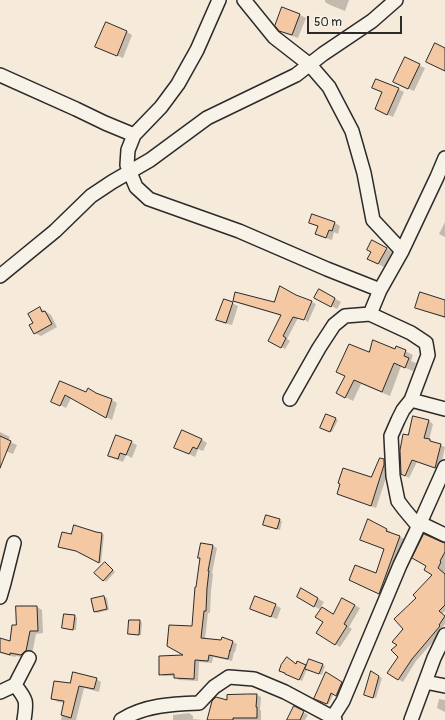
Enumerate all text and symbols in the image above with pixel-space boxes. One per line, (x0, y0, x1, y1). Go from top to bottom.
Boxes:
scale bar (309, 8, 404, 34)
text: 50 m (314, 15, 342, 30)

